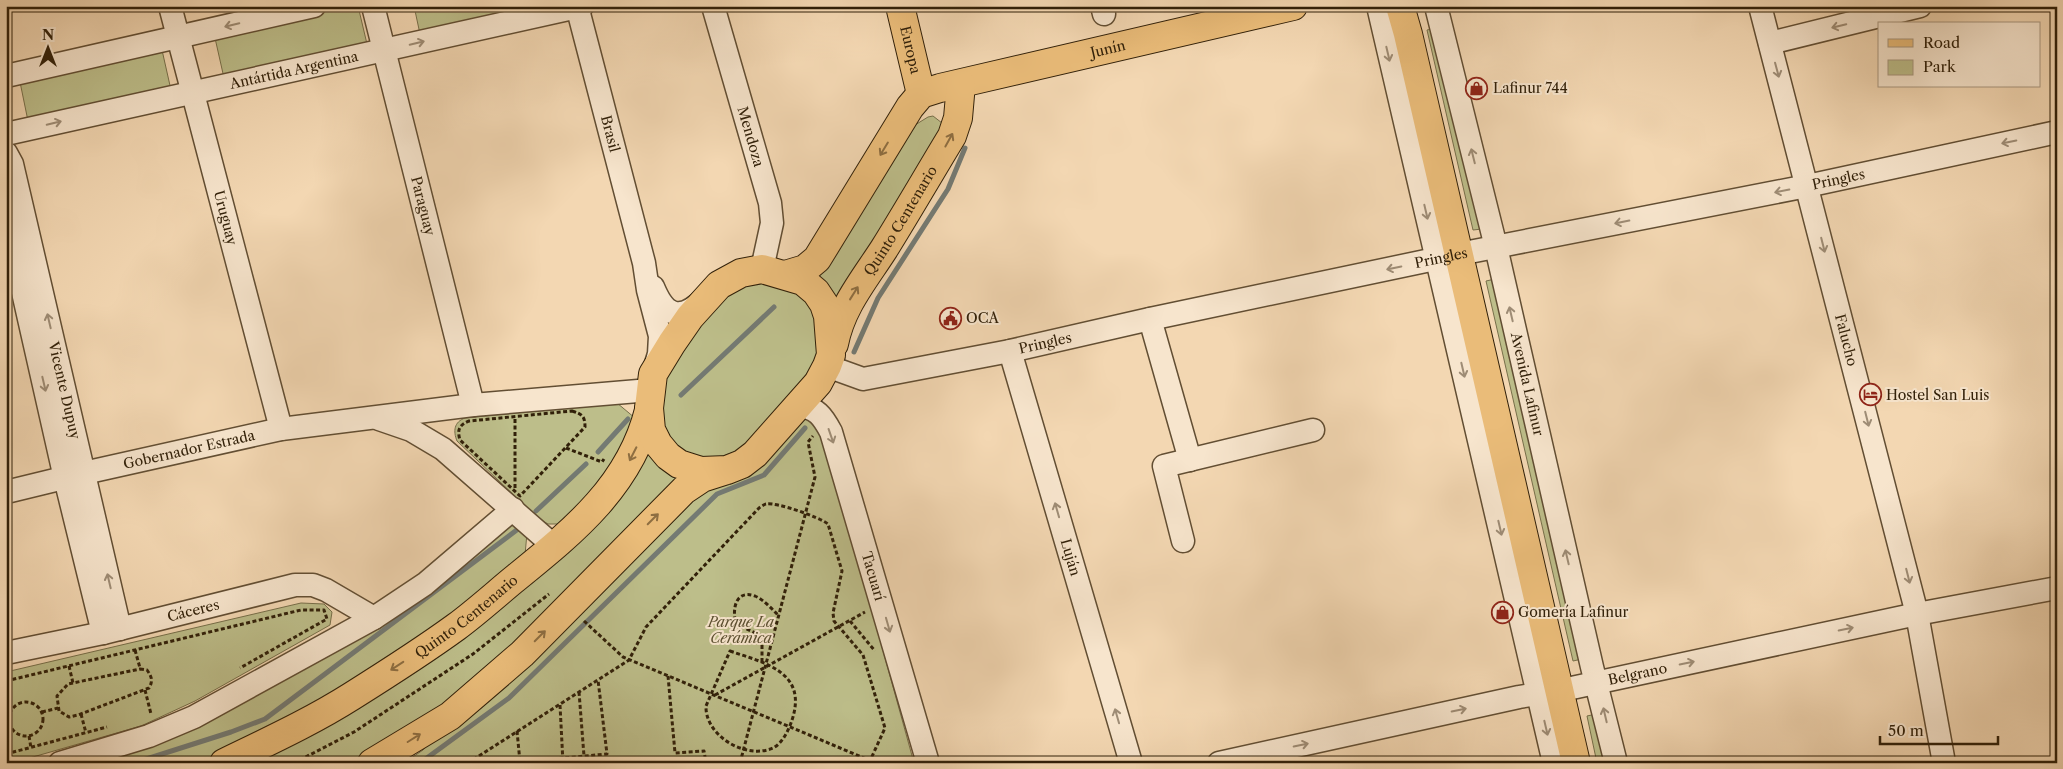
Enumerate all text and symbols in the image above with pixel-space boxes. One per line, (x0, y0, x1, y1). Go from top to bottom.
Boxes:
one-way arrow (225, 21, 241, 30)
north arrow (22, 22, 72, 72)
one-way arrow (1831, 22, 1847, 31)
legend (1878, 22, 2040, 88)
street label: Europa (896, 24, 925, 76)
text: N (42, 26, 54, 44)
text: Road (1923, 33, 1960, 52)
street label: Junín (1087, 36, 1127, 62)
one-way arrow (409, 38, 425, 47)
one-way arrow (1384, 45, 1393, 61)
street label: Antártida Argentina (227, 47, 360, 93)
text: Park (1923, 57, 1957, 76)
one-way arrow (1773, 62, 1782, 78)
shop icon: Lafinur 744 (1465, 76, 1489, 100)
place label: Lafinur 744 (1493, 79, 1568, 97)
street label: Mendoza (734, 104, 768, 170)
street label: Brasil (597, 113, 624, 154)
one-way arrow (45, 118, 61, 127)
one-way arrow (944, 133, 954, 148)
one-way arrow (2002, 138, 2018, 147)
one-way arrow (879, 142, 889, 156)
one-way arrow (1468, 148, 1477, 164)
street label: Quinto Centenario (860, 162, 941, 279)
street label: Pringles (1810, 165, 1867, 194)
street label: Paraguay (407, 174, 439, 238)
one-way arrow (1774, 187, 1790, 196)
street label: Uruguay (210, 189, 241, 247)
one-way arrow (1422, 203, 1431, 219)
one-way arrow (1615, 218, 1631, 228)
one-way arrow (1818, 236, 1828, 252)
street label: Pringles (1413, 244, 1469, 272)
one-way arrow (1387, 264, 1403, 273)
one-way arrow (850, 287, 860, 301)
public building icon: OCA (938, 306, 962, 330)
one-way arrow (1506, 306, 1515, 322)
place label: OCA (966, 309, 999, 327)
street label: Falucho (1831, 312, 1862, 368)
one-way arrow (43, 313, 53, 329)
street label: Pringles (1017, 328, 1073, 358)
street label: Avenida Lafinur (1507, 330, 1548, 438)
street label: Vicente Dupuy (44, 339, 85, 441)
one-way arrow (1459, 362, 1468, 378)
one-way arrow (40, 376, 49, 392)
hotel icon: Hostel San Luis (1858, 383, 1882, 407)
place label: Hostel San Luis (1886, 386, 1989, 404)
one-way arrow (1863, 410, 1873, 426)
street label: Gobernador Estrada (122, 426, 257, 473)
one-way arrow (827, 428, 837, 444)
one-way arrow (628, 446, 637, 461)
one-way arrow (1051, 502, 1061, 518)
one-way arrow (647, 513, 659, 525)
one-way arrow (1496, 520, 1505, 536)
street label: Luján (1057, 537, 1085, 578)
street label: Tacuarí (858, 550, 889, 603)
one-way arrow (1562, 550, 1571, 566)
one-way arrow (1904, 568, 1913, 584)
street label: Quinto Centenario (411, 571, 522, 662)
one-way arrow (104, 574, 113, 590)
street label: Cáceres (165, 595, 221, 626)
shop icon: Gomería Lafinur (1490, 600, 1514, 624)
place label: Gomería Lafinur (1518, 603, 1629, 621)
park label: Parque La Cerámica (707, 613, 775, 647)
one-way arrow (883, 617, 893, 633)
one-way arrow (1838, 624, 1854, 633)
one-way arrow (534, 630, 546, 642)
one-way arrow (1679, 658, 1695, 667)
street label: Belgrano (1606, 659, 1669, 689)
one-way arrow (391, 662, 405, 672)
one-way arrow (1451, 705, 1467, 714)
one-way arrow (1112, 708, 1122, 724)
one-way arrow (1600, 708, 1609, 724)
scale bar (1880, 714, 1998, 746)
one-way arrow (1542, 720, 1552, 736)
text: 50 m (1888, 721, 1924, 740)
one-way arrow (407, 733, 421, 743)
one-way arrow (1292, 740, 1308, 749)

